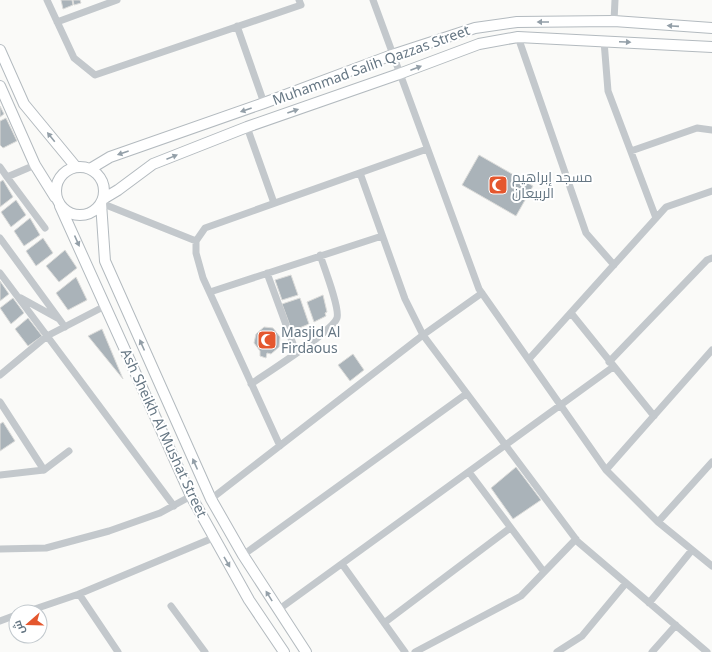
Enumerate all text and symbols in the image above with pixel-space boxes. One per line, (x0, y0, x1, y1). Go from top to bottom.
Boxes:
one-way arrow (536, 19, 549, 25)
street label: Muhammad Salih Qazzas Street (270, 20, 472, 109)
one-way arrow (667, 22, 679, 29)
one-way arrow (619, 39, 632, 45)
one-way arrow (410, 64, 422, 70)
one-way arrow (240, 107, 252, 113)
one-way arrow (288, 108, 300, 114)
one-way arrow (47, 131, 56, 142)
one-way arrow (117, 150, 129, 156)
one-way arrow (166, 154, 177, 160)
place label: مسجد إبراهيم الربيعان (512, 167, 593, 202)
mosque icon: مسجد إبراهيم الربيعان (487, 174, 509, 196)
one-way arrow (74, 235, 80, 247)
place label: Masjid Al Firdaous (281, 322, 340, 357)
mosque icon: Masjid Al Firdaous (256, 329, 278, 351)
one-way arrow (139, 339, 145, 351)
street label: Ash Sheikh Al Mushat Street (117, 345, 212, 520)
one-way arrow (192, 458, 198, 469)
one-way arrow (223, 556, 230, 567)
one-way arrow (265, 591, 273, 601)
north arrow (8, 604, 48, 644)
text: ش (9, 618, 28, 637)

